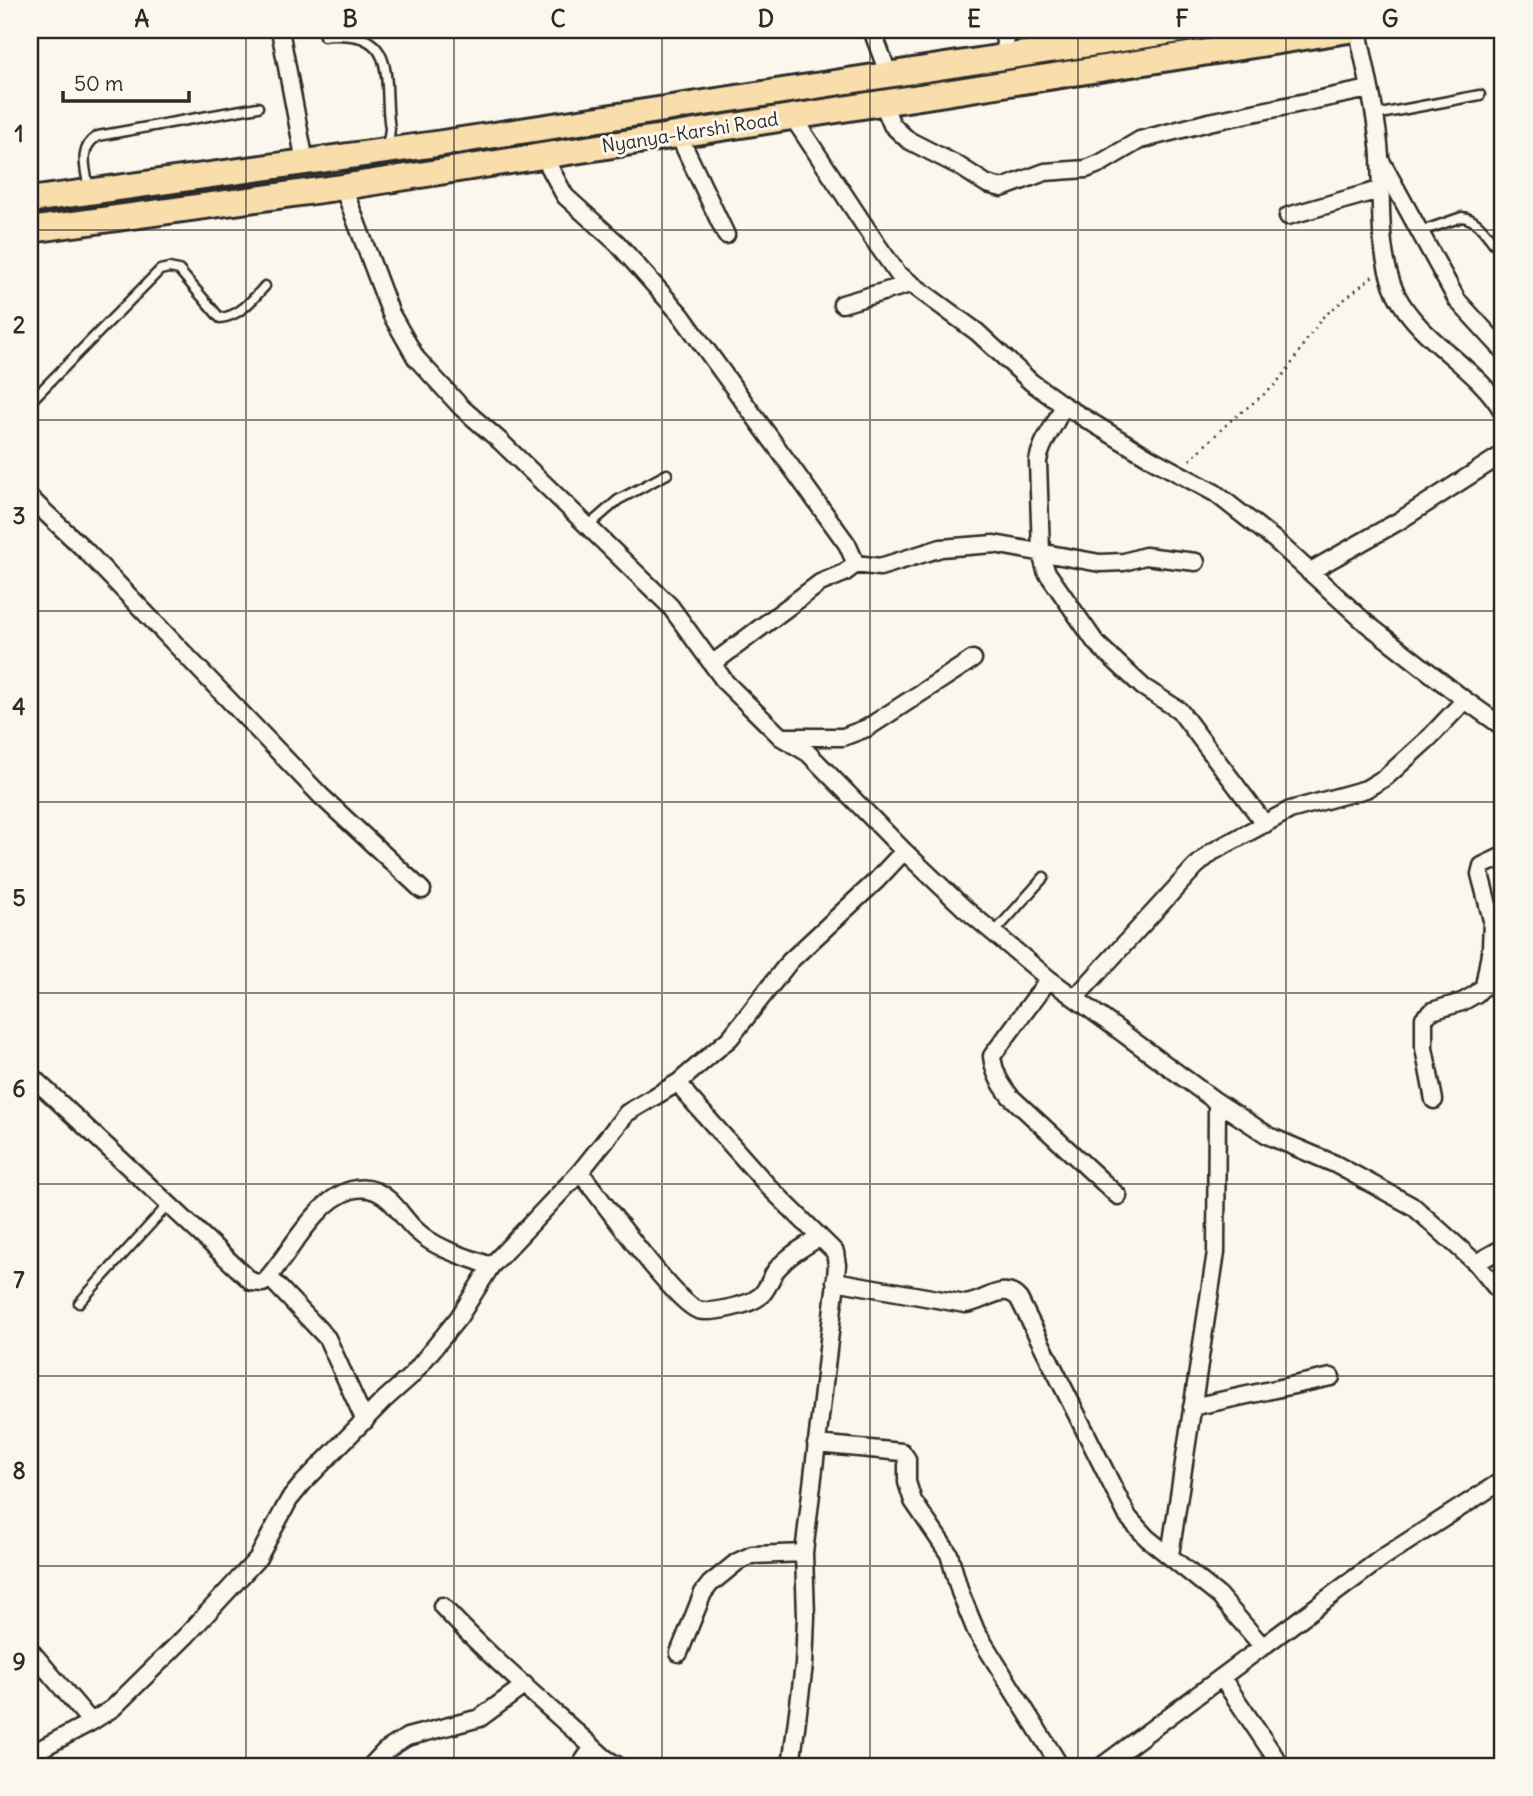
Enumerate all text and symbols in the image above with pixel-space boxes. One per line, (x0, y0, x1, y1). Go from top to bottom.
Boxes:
text: A (135, 4, 150, 33)
text: B (342, 4, 358, 33)
text: C (550, 4, 566, 33)
text: D (758, 4, 774, 33)
text: E (967, 4, 981, 33)
text: F (1175, 4, 1189, 33)
text: G (1382, 4, 1398, 33)
scale bar (63, 60, 189, 104)
text: 50 m (74, 70, 123, 97)
street label: Nyanya-Karshi Road (600, 106, 780, 158)
text: 1 (14, 119, 24, 148)
text: 2 (13, 310, 26, 339)
text: 3 (12, 501, 26, 530)
text: 4 (12, 692, 26, 721)
text: 5 (12, 883, 26, 912)
text: 6 (12, 1074, 26, 1103)
text: 7 (13, 1265, 25, 1294)
text: 8 (12, 1456, 26, 1485)
text: 9 (12, 1647, 26, 1676)

